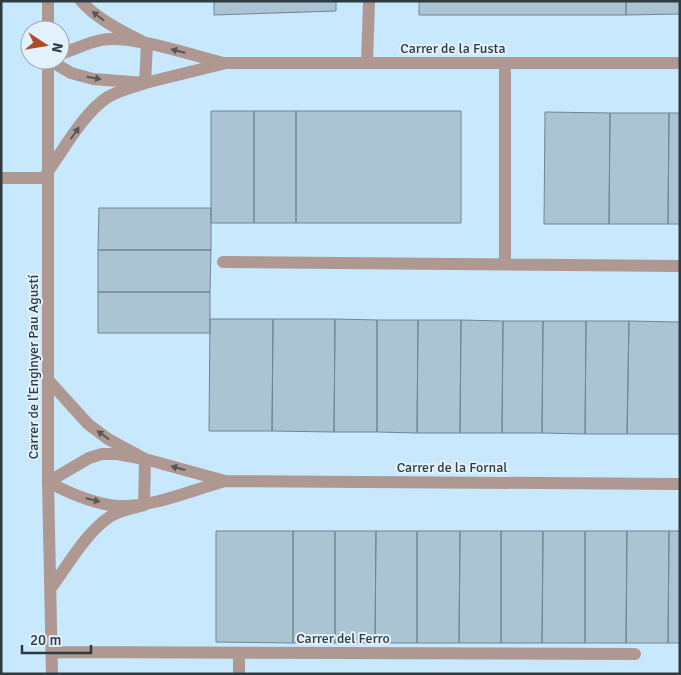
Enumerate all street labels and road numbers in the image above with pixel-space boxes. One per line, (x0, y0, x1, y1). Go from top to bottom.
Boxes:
street label: Carrer de la Fusta (400, 40, 506, 57)
street label: Carrer de l'Enginyer Pau Agustí (25, 275, 42, 459)
street label: Carrer de la Fornal (397, 459, 507, 476)
street label: Carrer del Ferro (296, 630, 390, 647)

